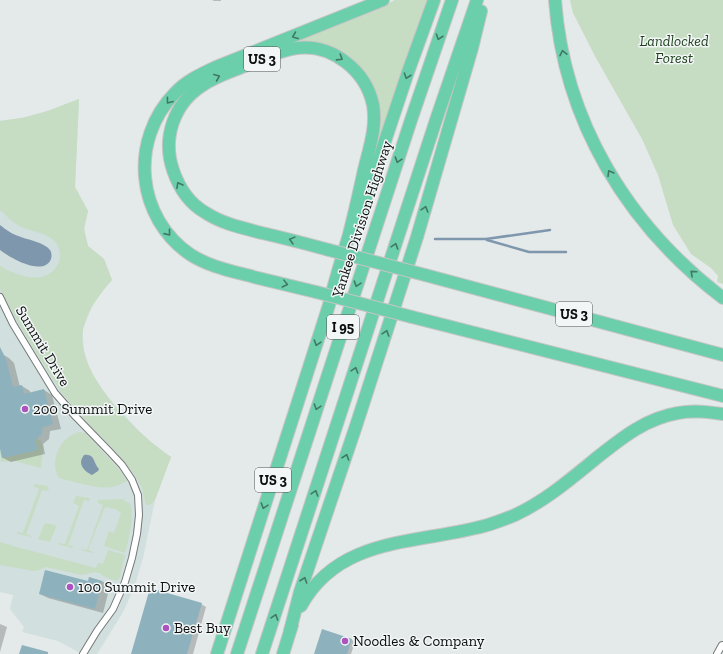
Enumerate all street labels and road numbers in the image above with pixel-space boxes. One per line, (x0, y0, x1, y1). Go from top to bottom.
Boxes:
road number: US 3 (244, 47, 280, 71)
street label: Yankee Division Highway (328, 138, 396, 301)
street label: Summit Drive (12, 302, 74, 390)
road number: US 3 (556, 302, 592, 326)
road number: I 95 (327, 315, 359, 339)
road number: US 3 (255, 468, 291, 492)

